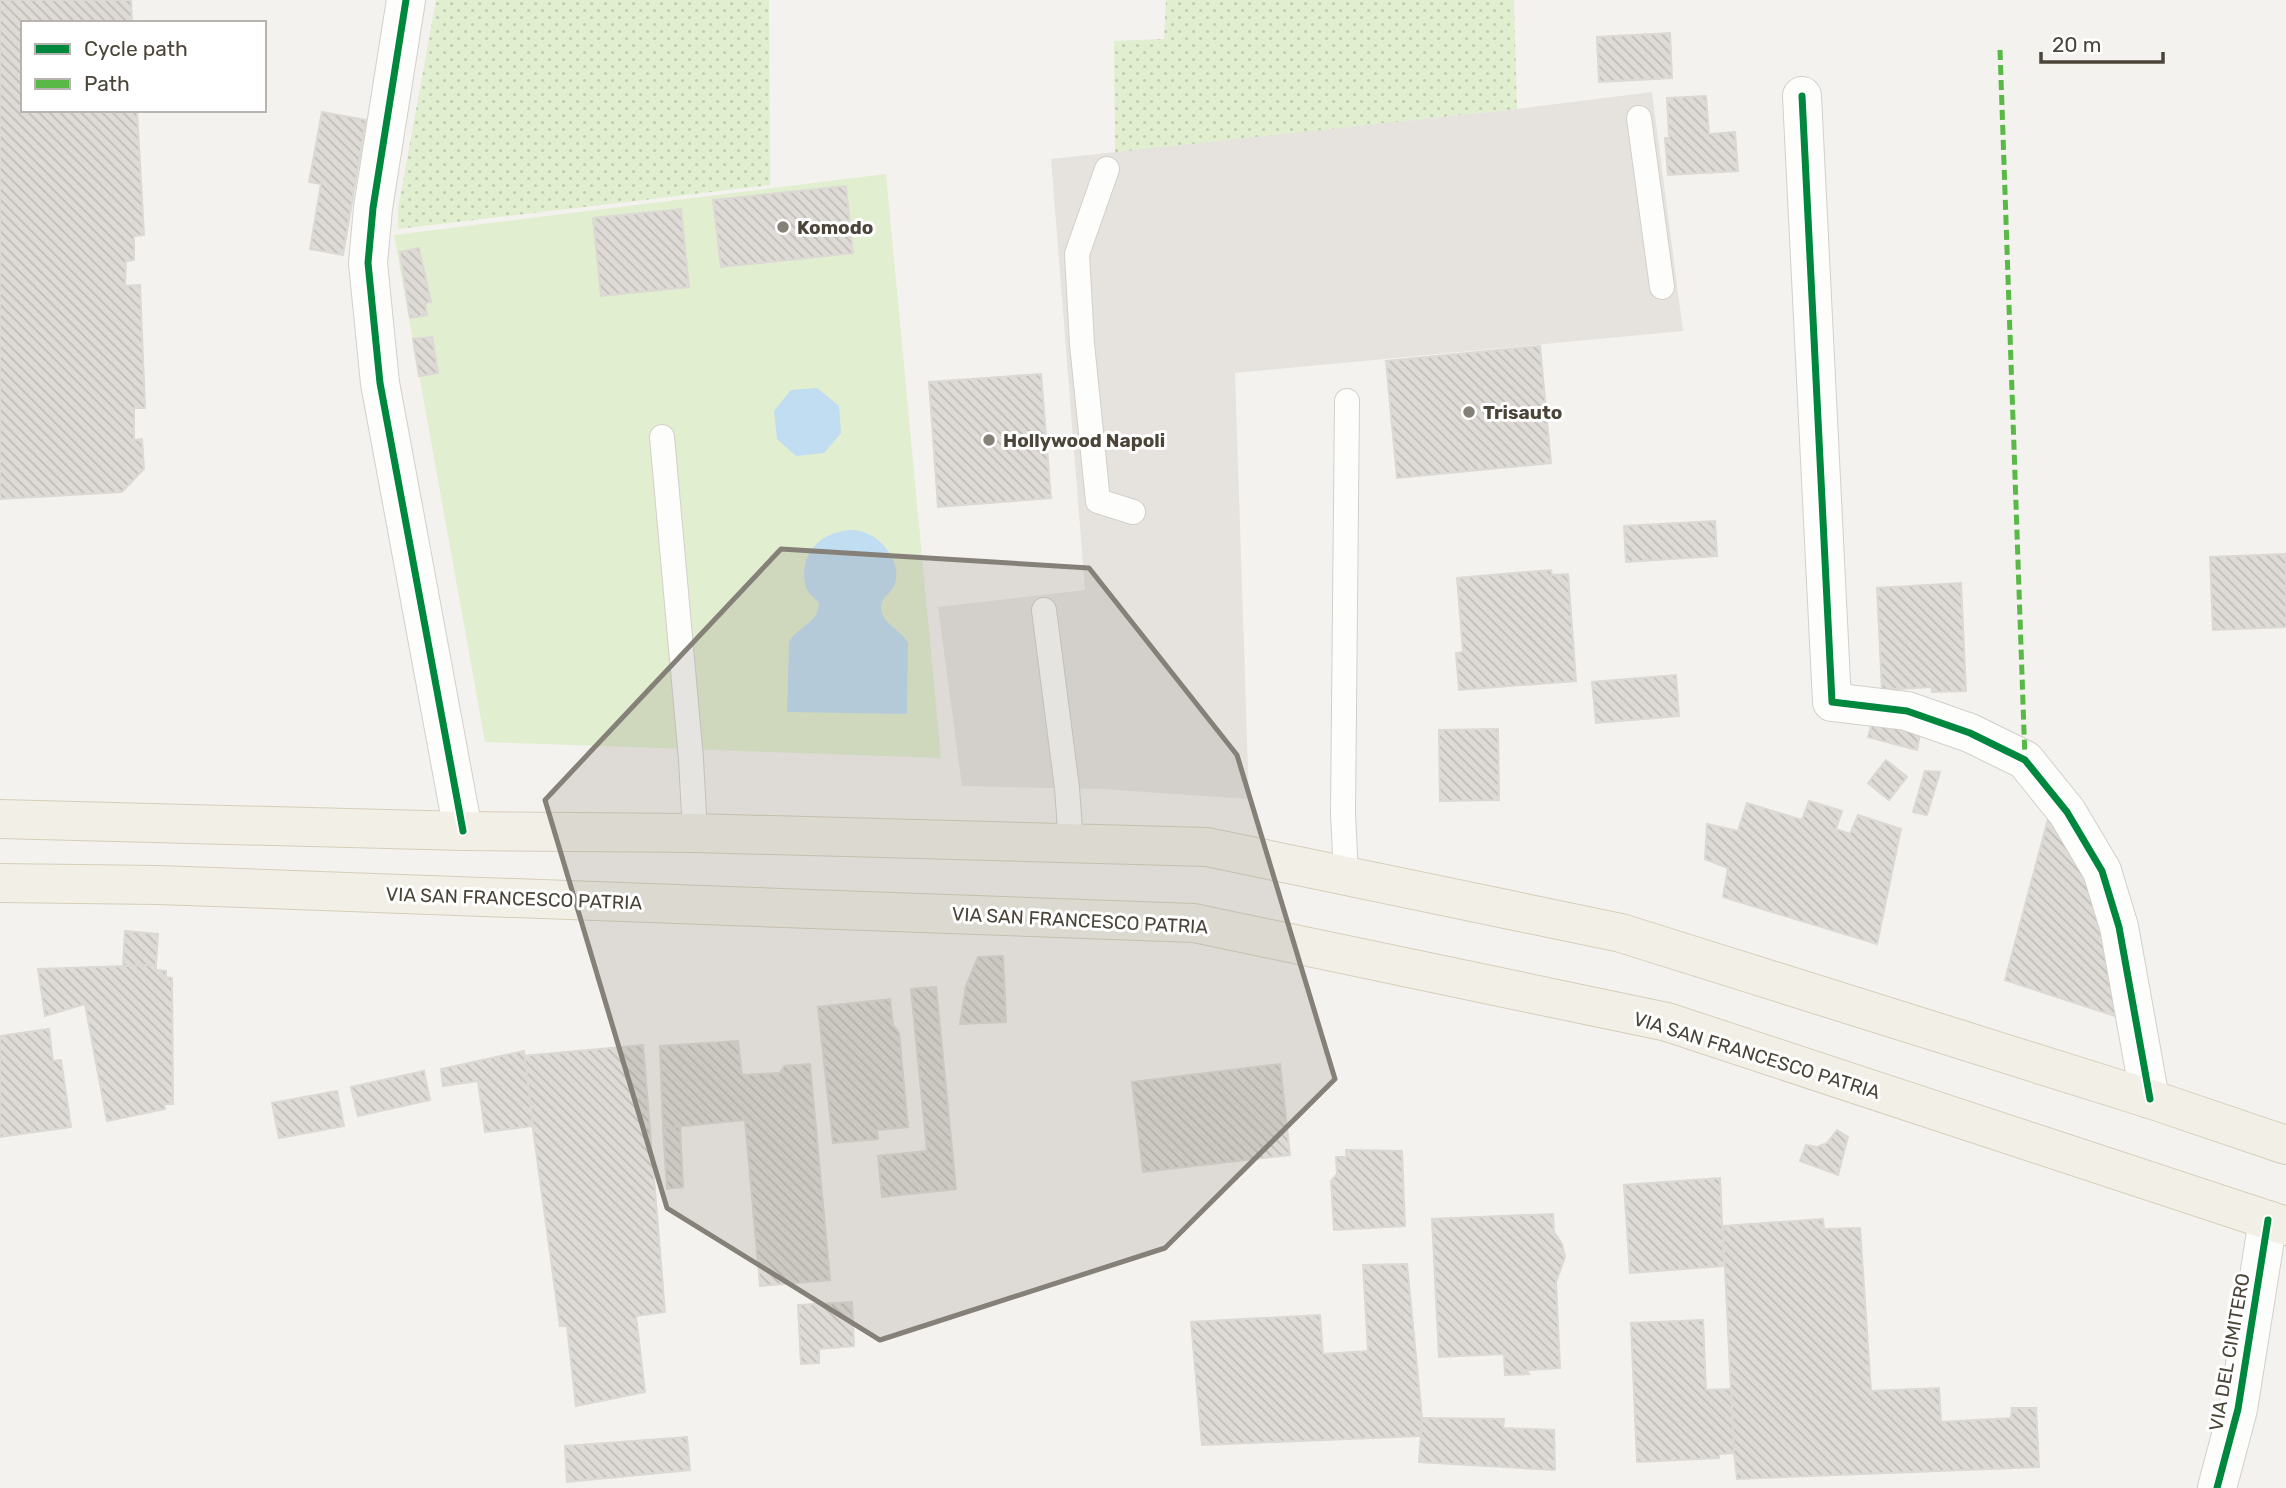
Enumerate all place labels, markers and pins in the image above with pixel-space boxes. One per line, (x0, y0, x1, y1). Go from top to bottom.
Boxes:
place label: Komodo (797, 216, 873, 239)
marker: Komodo (775, 219, 791, 235)
place label: Trisauto (1483, 401, 1562, 424)
marker: Trisauto (1461, 404, 1477, 420)
place label: Hollywood Napoli (1003, 429, 1165, 452)
marker: Hollywood Napoli (981, 432, 997, 448)

